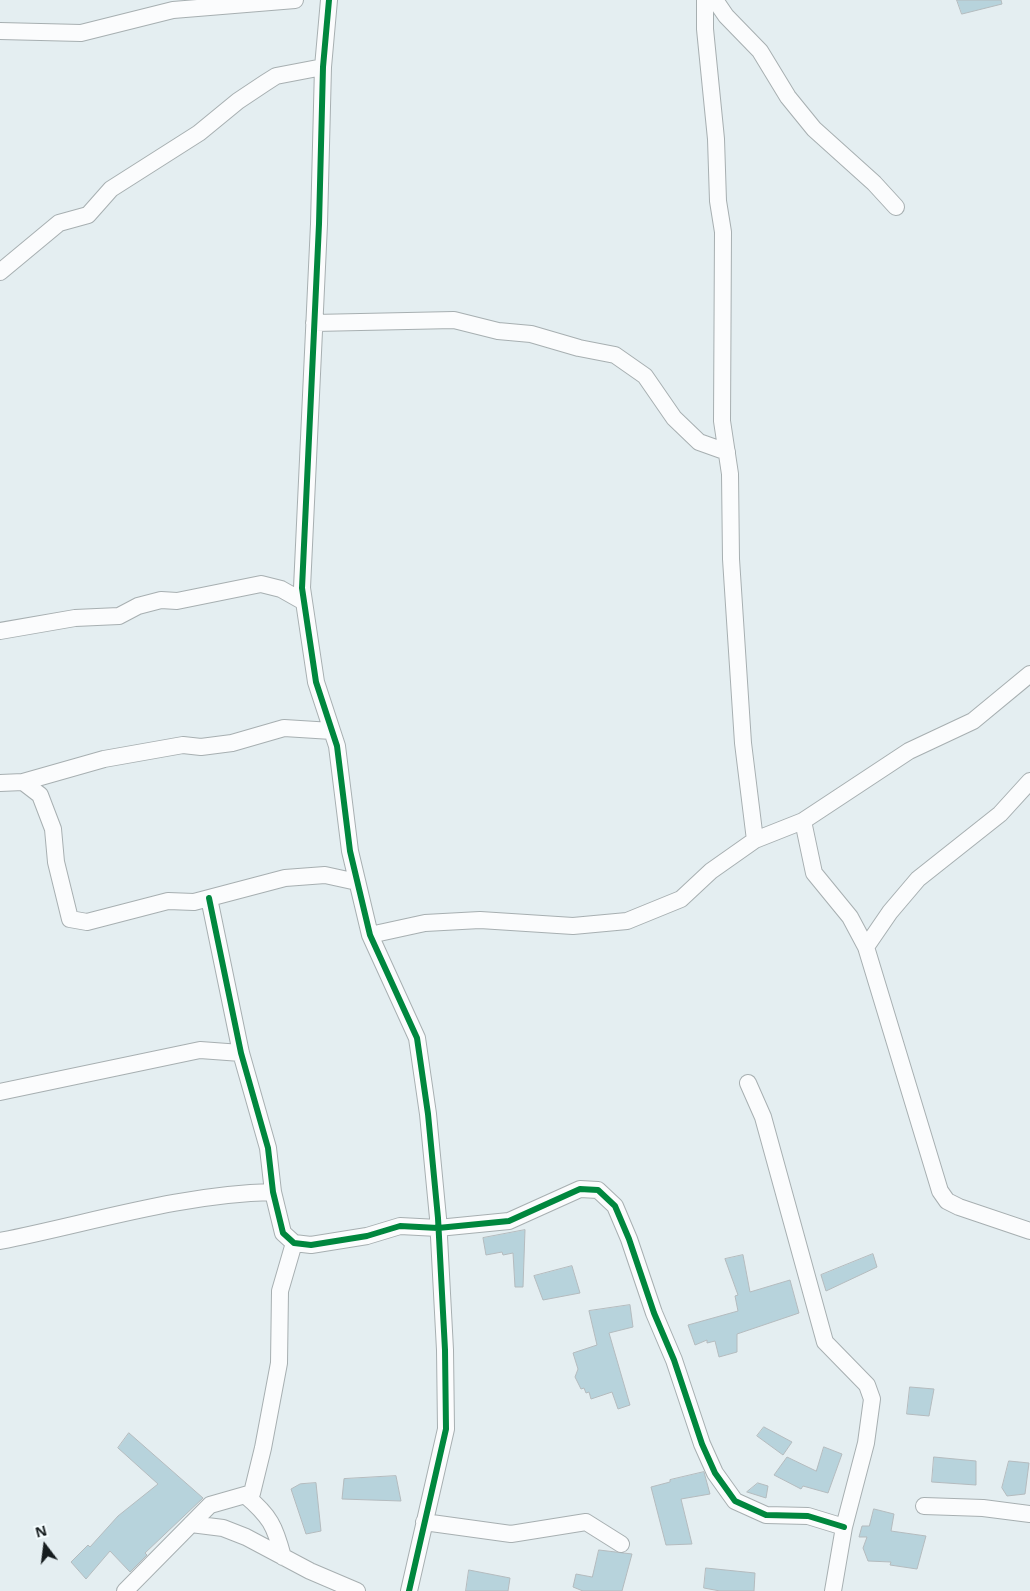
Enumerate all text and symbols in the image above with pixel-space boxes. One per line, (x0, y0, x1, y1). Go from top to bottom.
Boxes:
text: N (33, 1520, 49, 1542)
north arrow (20, 1521, 70, 1571)

